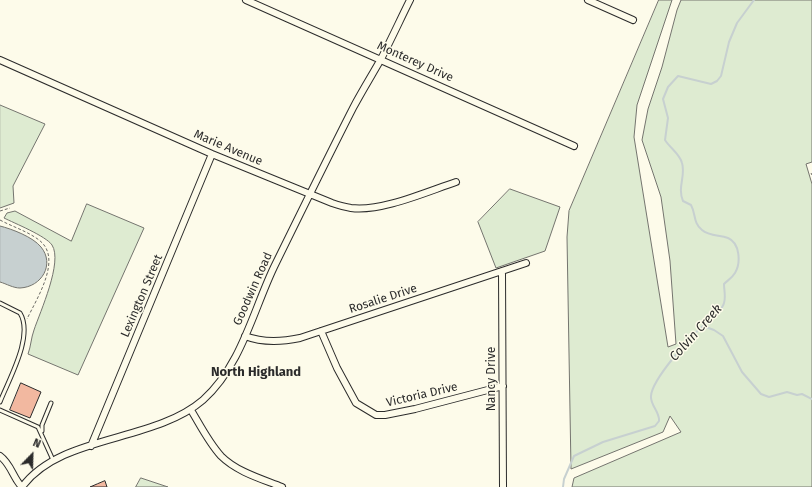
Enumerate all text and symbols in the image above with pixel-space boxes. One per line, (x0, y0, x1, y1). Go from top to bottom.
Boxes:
street label: Monterey Drive (375, 39, 455, 85)
street label: Marie Avenue (191, 127, 265, 169)
street label: Goodwin Road (230, 250, 276, 328)
street label: Lexington Street (118, 252, 166, 340)
street label: Rosalie Drive (347, 281, 419, 317)
water label: Colvin Creek (666, 301, 726, 365)
street label: Nancy Drive (485, 347, 499, 411)
district label: North Highland (211, 364, 301, 380)
street label: Victoria Drive (385, 380, 459, 410)
north arrow (12, 435, 52, 475)
text: N (31, 436, 43, 451)

